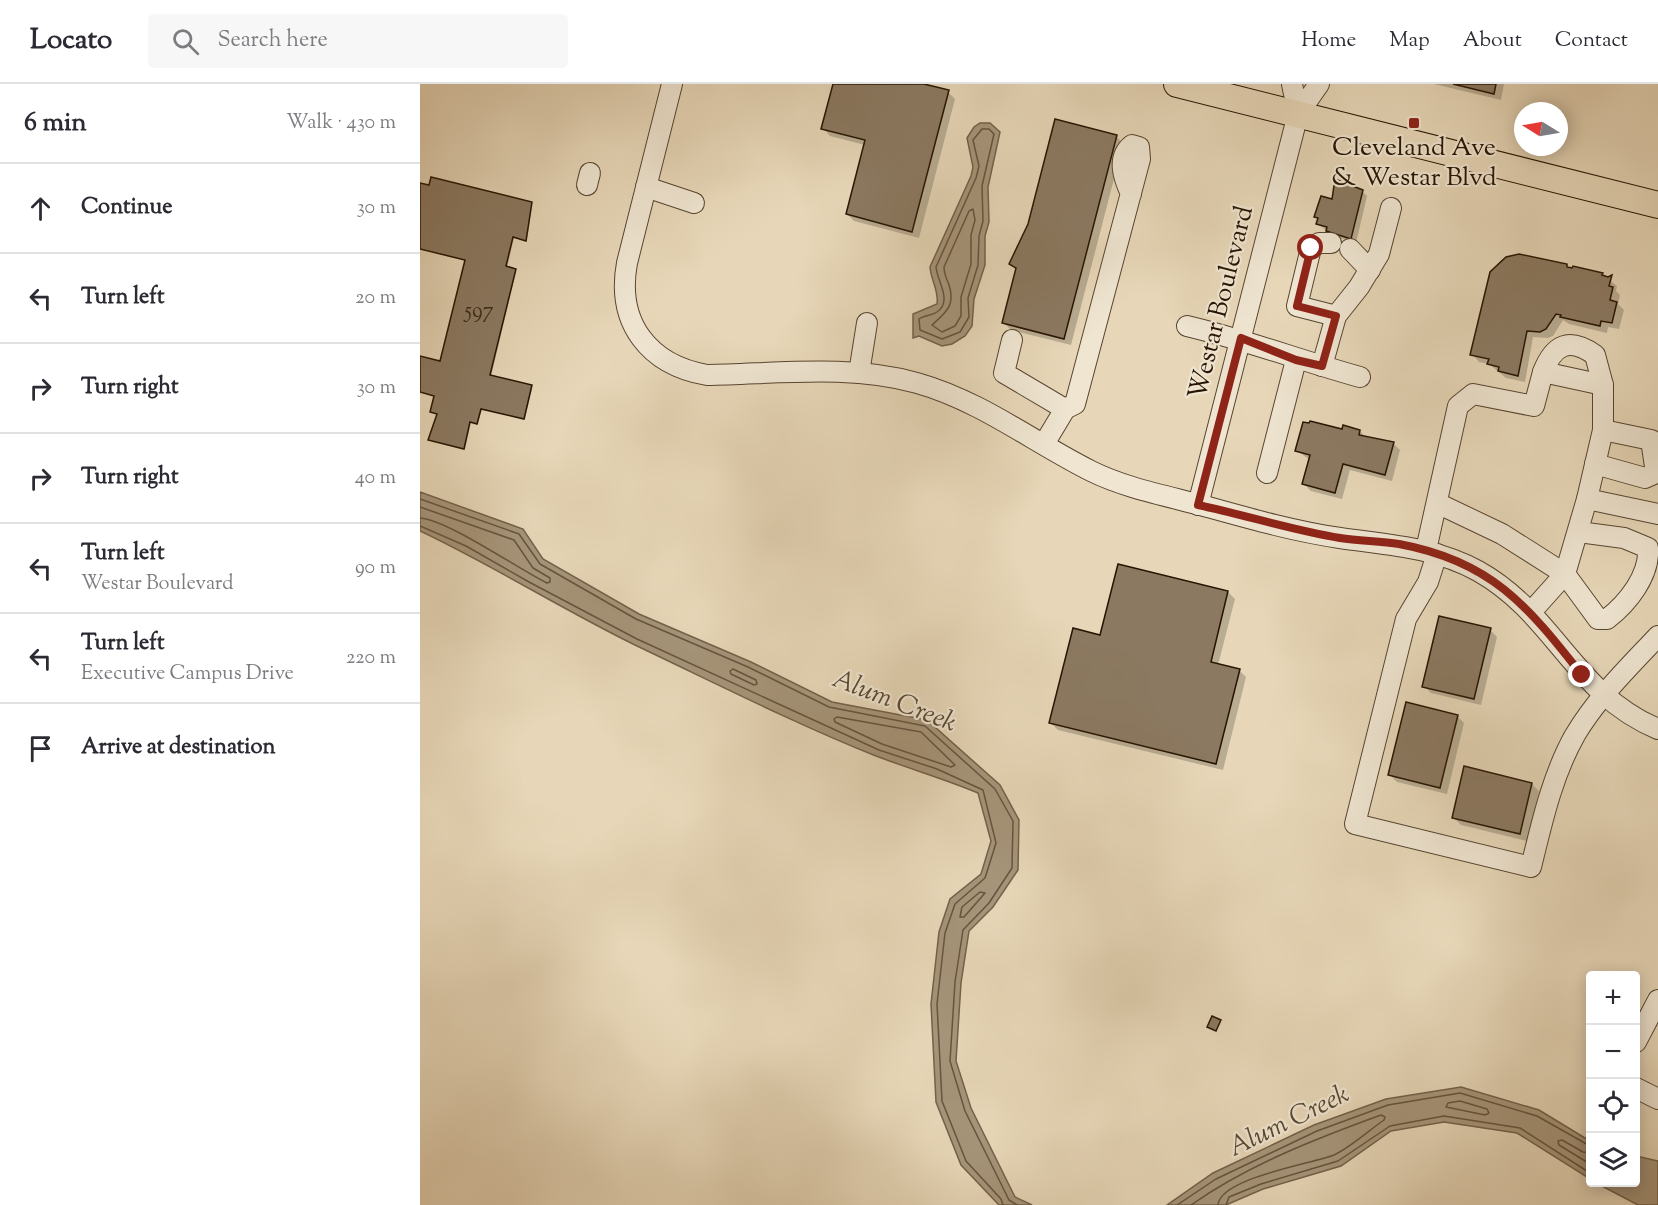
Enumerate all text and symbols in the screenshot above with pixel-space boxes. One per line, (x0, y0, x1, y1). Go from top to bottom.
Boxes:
search box (148, 14, 568, 68)
text: Locato (30, 21, 112, 61)
icon: search (169, 25, 202, 58)
text: Search here (217, 25, 328, 57)
text: Home (1301, 26, 1356, 56)
text: Map (1389, 26, 1430, 56)
text: About (1463, 26, 1522, 56)
text: Contact (1555, 26, 1628, 56)
north arrow (1514, 102, 1568, 156)
text: 6 min (24, 105, 87, 142)
text: Walk · 430 m (286, 109, 396, 138)
marker: Cleveland Ave & Westar Blvd (1407, 116, 1421, 130)
place label: Cleveland Ave & Westar Blvd (1331, 130, 1497, 197)
icon: ahead (24, 192, 57, 225)
text: Continue (81, 192, 172, 224)
text: 30 m (357, 194, 396, 223)
street label: Westar Boulevard (1180, 202, 1264, 404)
route start (1297, 234, 1323, 260)
icon: left (24, 282, 57, 315)
text: Turn left (81, 282, 164, 314)
text: 20 m (355, 284, 396, 313)
house number: 597 (462, 296, 494, 328)
icon: right (24, 372, 57, 405)
text: Turn right (81, 372, 178, 404)
text: 30 m (357, 374, 396, 403)
icon: right (24, 462, 57, 495)
text: Turn right (81, 462, 178, 494)
text: 40 m (355, 464, 396, 493)
text: Turn left (81, 538, 164, 570)
icon: left (24, 552, 57, 585)
text: 90 m (355, 554, 396, 583)
text: Westar Boulevard (81, 570, 234, 599)
text: Turn left (81, 628, 164, 660)
icon: left (24, 642, 57, 675)
text: 220 m (346, 644, 396, 673)
text: Executive Campus Drive (81, 660, 294, 689)
water label: Alum Creek (826, 660, 962, 744)
route end (1568, 661, 1594, 687)
icon: arrive (24, 732, 57, 765)
text: Arrive at destination (81, 732, 276, 764)
map controls (1586, 971, 1640, 1187)
button: + (1586, 971, 1640, 1025)
button: − (1586, 1025, 1640, 1079)
water label: Alum Creek (1222, 1076, 1356, 1168)
button: locate (1586, 1079, 1640, 1133)
button: layers (1586, 1133, 1640, 1187)

